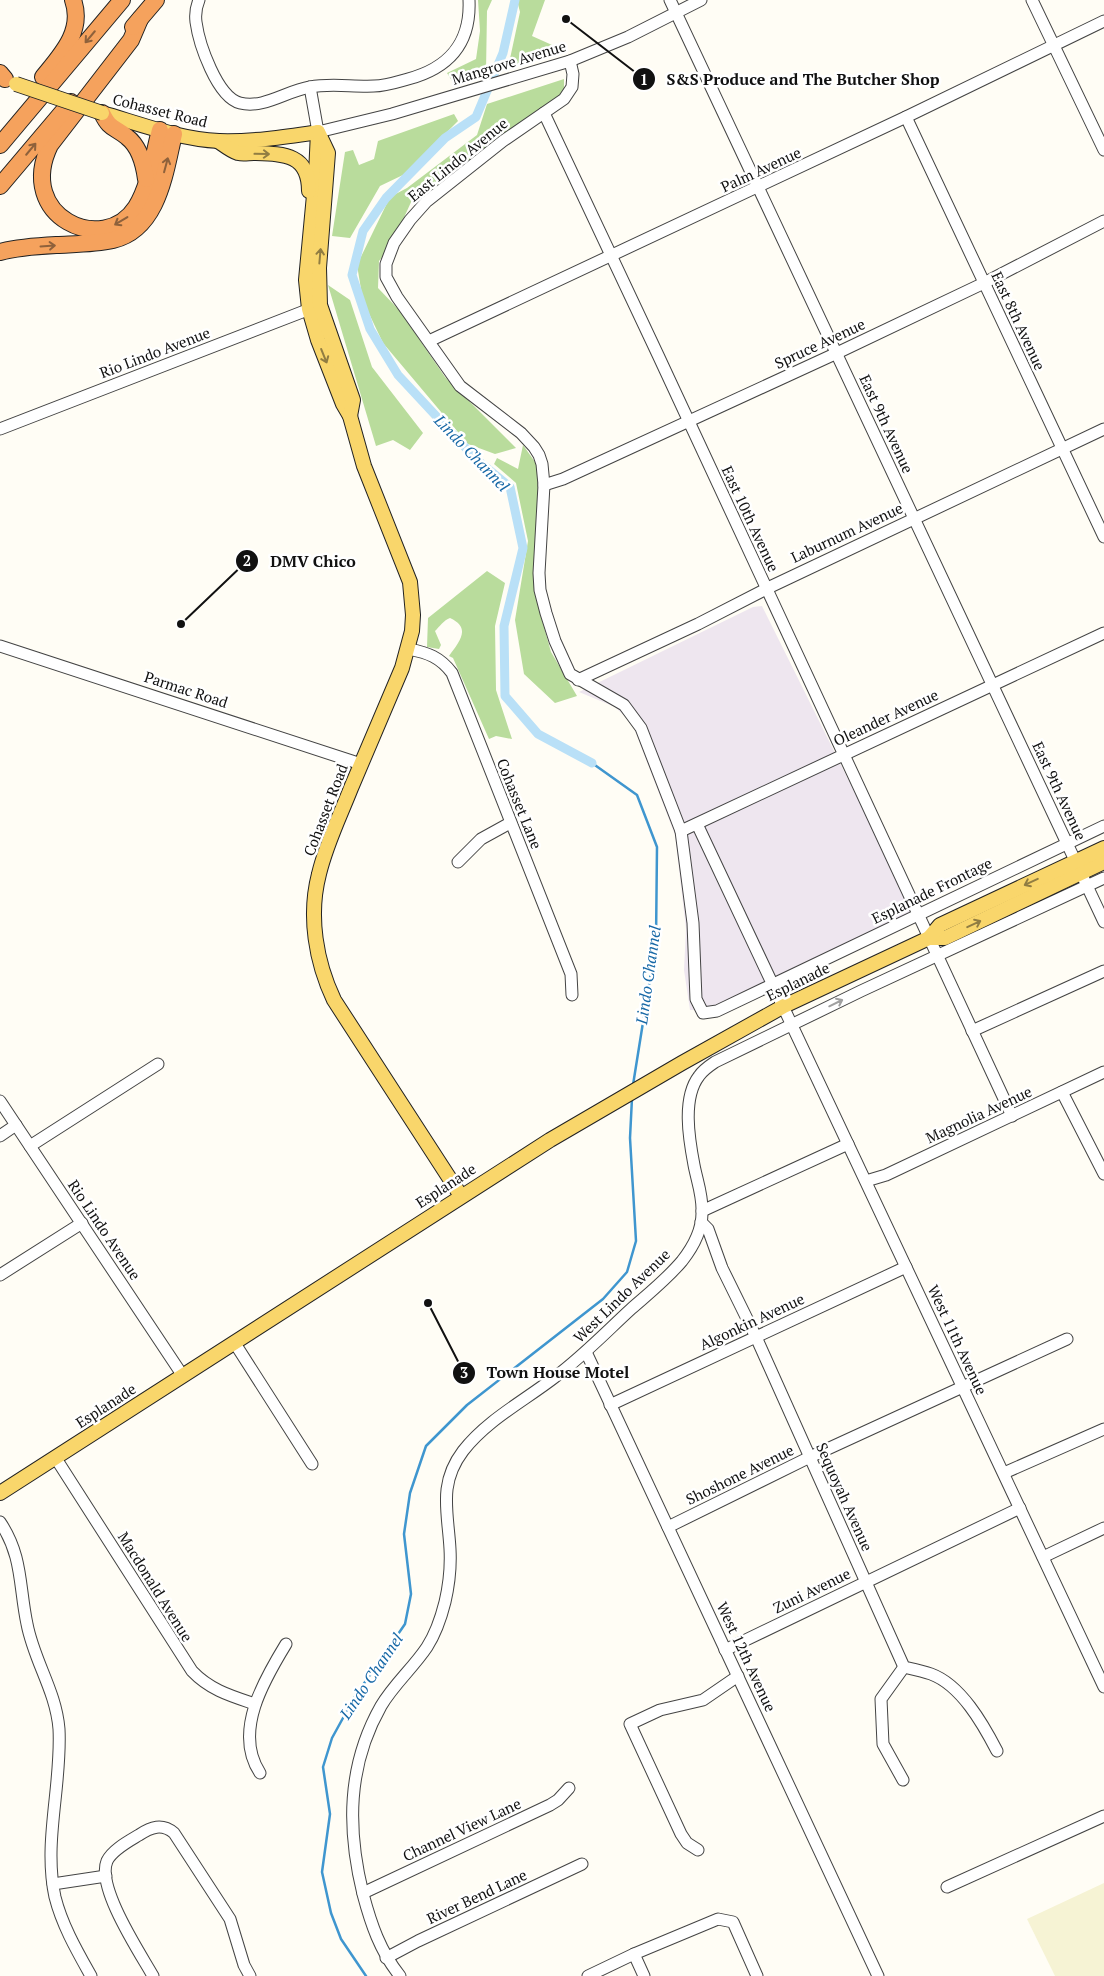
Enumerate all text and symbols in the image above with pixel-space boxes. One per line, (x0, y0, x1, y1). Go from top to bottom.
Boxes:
one-way arrow (85, 31, 96, 44)
street label: Mangrove Avenue (449, 35, 568, 89)
callout: S&S Produce and The Butcher Shop (632, 64, 950, 95)
text: S&S Produce and The Butcher Shop (667, 68, 940, 90)
text: 1 (640, 69, 648, 89)
street label: Cohasset Road (111, 89, 210, 131)
street label: East Lindo Avenue (403, 113, 511, 206)
street label: Palm Avenue (717, 142, 804, 196)
one-way arrow (26, 143, 37, 156)
one-way arrow (254, 149, 270, 158)
one-way arrow (162, 158, 171, 174)
one-way arrow (114, 217, 128, 227)
one-way arrow (40, 241, 56, 250)
one-way arrow (316, 249, 325, 265)
street label: East 8th Avenue (987, 268, 1051, 373)
street label: Spruce Avenue (771, 313, 868, 373)
street label: Rio Lindo Avenue (97, 322, 213, 382)
one-way arrow (320, 347, 329, 363)
street label: East 9th Avenue (855, 371, 919, 476)
water label: Lindo Channel (429, 409, 515, 497)
street label: East 10th Avenue (718, 462, 784, 575)
street label: Laburnum Avenue (787, 497, 906, 567)
callout: DMV Chico (235, 545, 365, 576)
text: 2 (243, 550, 251, 570)
text: DMV Chico (270, 550, 356, 572)
street label: Parmac Road (142, 666, 231, 712)
street label: Oleander Avenue (830, 684, 941, 750)
street label: East 9th Avenue (1028, 738, 1092, 843)
street label: Cohasset Lane (493, 755, 547, 852)
street label: Cohasset Road (298, 761, 352, 859)
street label: Esplanade Frontage (868, 852, 995, 928)
one-way arrow (1024, 878, 1039, 888)
one-way arrow (966, 919, 981, 928)
water label: Lindo Channel (630, 924, 666, 1027)
street label: Esplanade (763, 957, 833, 1005)
one-way arrow (828, 998, 843, 1007)
street label: Magnolia Avenue (922, 1081, 1035, 1147)
street label: Esplanade (411, 1158, 479, 1212)
street label: Rio Lindo Avenue (64, 1175, 146, 1283)
street label: West Lindo Avenue (569, 1244, 674, 1347)
street label: West 11th Avenue (924, 1281, 992, 1398)
street label: Algonkin Avenue (696, 1288, 807, 1354)
callout: Town House Motel (451, 1357, 639, 1388)
text: Town House Motel (487, 1361, 629, 1383)
text: 3 (460, 1362, 468, 1382)
street label: Esplanade (71, 1378, 139, 1432)
street label: Shoshone Avenue (682, 1439, 797, 1509)
street label: Sequoyah Avenue (812, 1439, 878, 1554)
street label: Macdonald Avenue (114, 1528, 198, 1645)
street label: Zuni Avenue (770, 1563, 854, 1617)
street label: West 12th Avenue (713, 1598, 781, 1715)
water label: Lindo Channel (334, 1628, 408, 1724)
street label: Channel View Lane (399, 1793, 524, 1865)
street label: River Bend Lane (423, 1864, 530, 1928)

